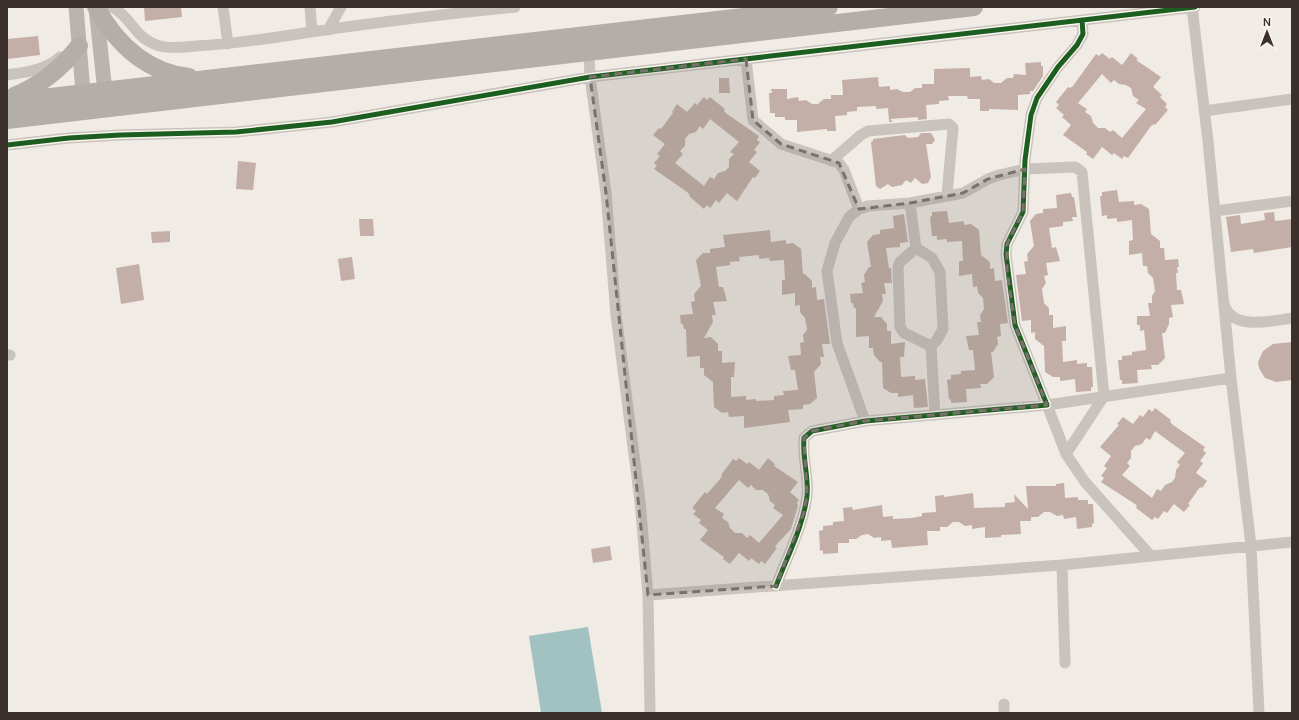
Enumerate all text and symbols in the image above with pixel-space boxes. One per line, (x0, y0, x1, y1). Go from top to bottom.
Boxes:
north arrow (1247, 12, 1287, 52)
text: N (1263, 14, 1271, 29)

